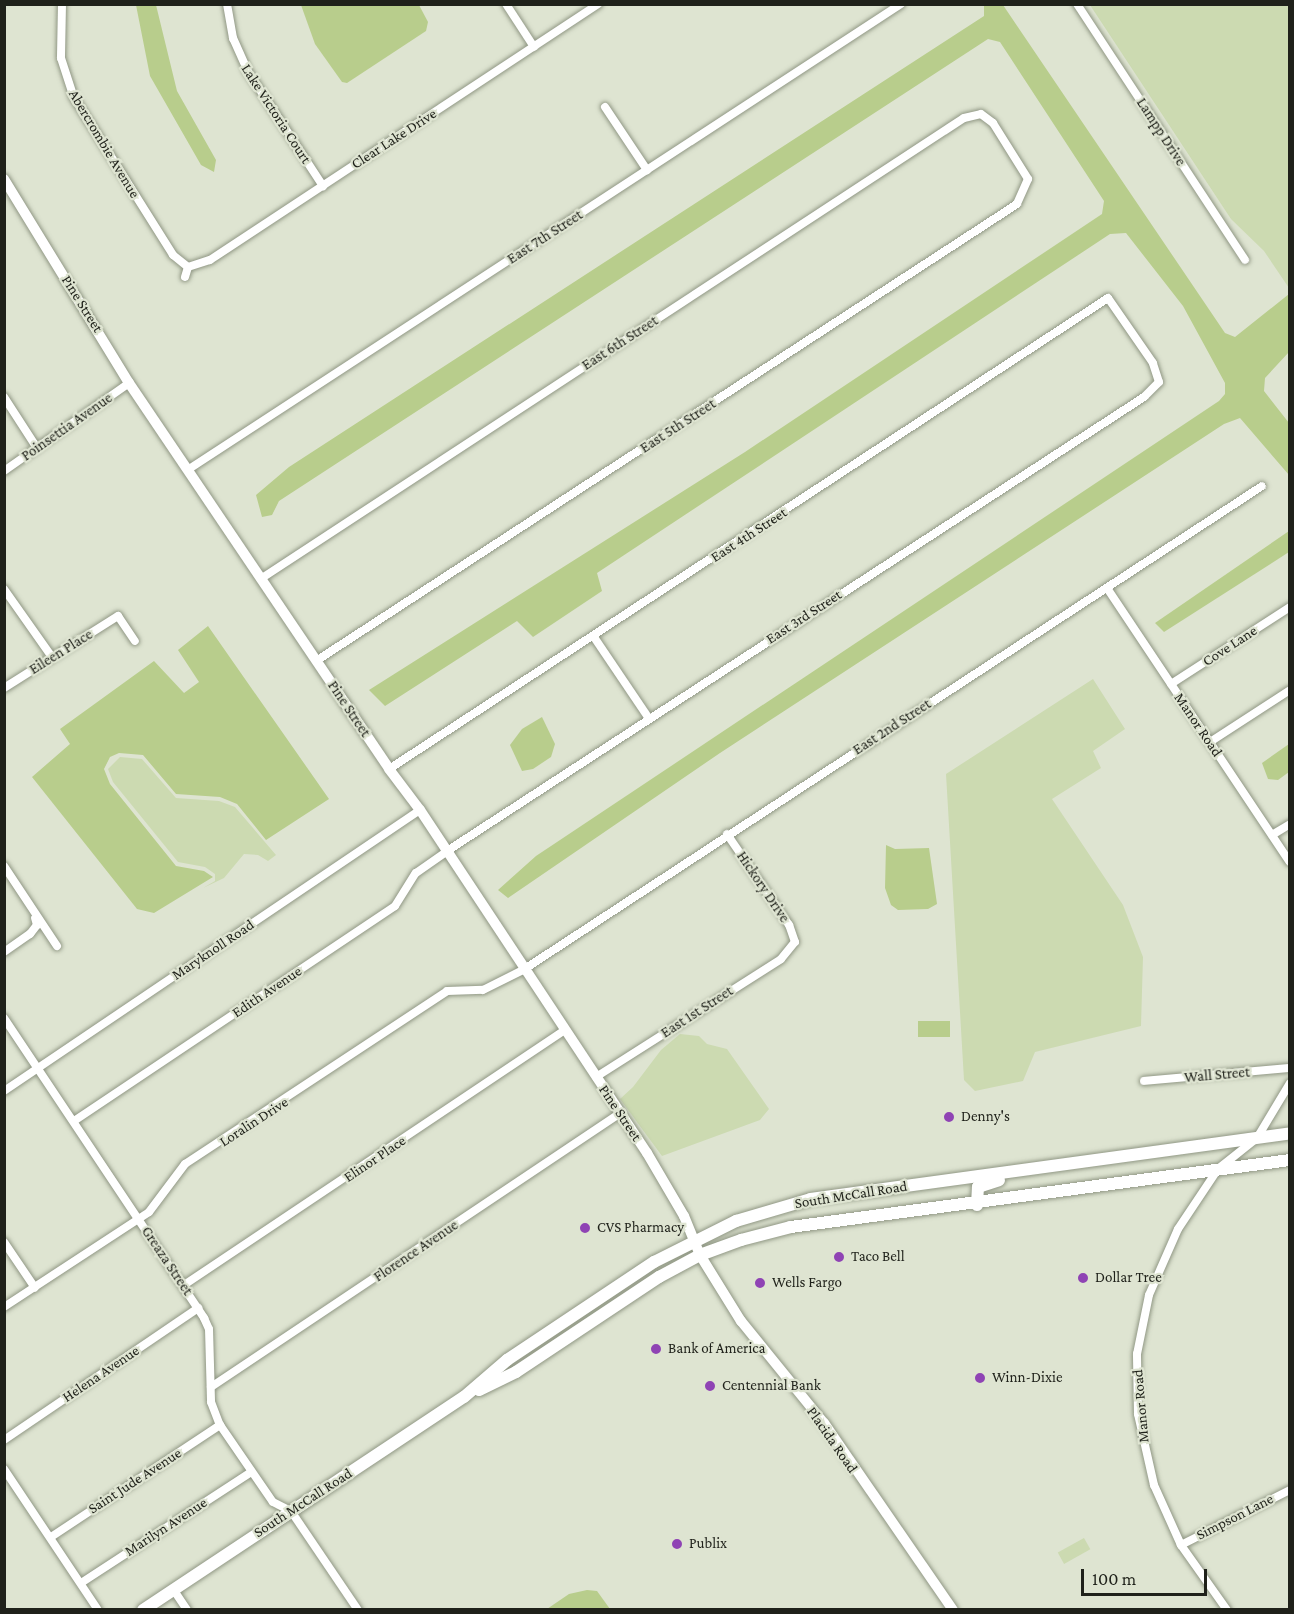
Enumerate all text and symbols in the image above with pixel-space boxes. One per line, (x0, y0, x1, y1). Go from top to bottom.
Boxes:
street label: Lake Victoria Court (237, 61, 315, 167)
street label: Abercrombie Avenue (64, 86, 144, 202)
street label: Lampp Drive (1132, 95, 1190, 169)
street label: Clear Lake Drive (348, 105, 440, 173)
street label: East 7th Street (504, 206, 586, 268)
street label: Pine Street (57, 272, 107, 336)
street label: East 6th Street (579, 312, 661, 374)
street label: Poinsettia Avenue (18, 389, 116, 465)
street label: East 5th Street (637, 395, 719, 457)
street label: East 4th Street (707, 504, 791, 566)
street label: East 3rd Street (763, 586, 845, 648)
street label: Cove Lane (1199, 622, 1261, 670)
street label: Eileen Place (26, 625, 96, 679)
street label: Pine Street (324, 677, 374, 741)
street label: Manor Road (1170, 690, 1226, 760)
street label: East 2nd Street (849, 695, 935, 759)
street label: Hickory Drive (733, 848, 793, 926)
street label: Maryknoll Road (168, 916, 258, 984)
street label: Edith Avenue (229, 962, 305, 1022)
street label: East 1st Street (657, 982, 737, 1042)
street label: Wall Street (1183, 1063, 1251, 1087)
street label: Pine Street (595, 1081, 645, 1145)
street label: Loralin Drive (216, 1093, 292, 1151)
place label: Denny's (961, 1108, 1010, 1126)
marker: Denny's (942, 1110, 956, 1124)
street label: Elinor Place (341, 1132, 409, 1186)
street label: South McCall Road (793, 1177, 909, 1213)
street label: Florence Avenue (370, 1216, 462, 1286)
place label: CVS Pharmacy (597, 1219, 684, 1237)
marker: CVS Pharmacy (578, 1221, 592, 1235)
street label: Greaza Street (137, 1223, 197, 1299)
place label: Taco Bell (851, 1248, 905, 1266)
marker: Taco Bell (832, 1250, 846, 1264)
place label: Dollar Tree (1095, 1269, 1162, 1287)
marker: Dollar Tree (1076, 1271, 1090, 1285)
place label: Wells Fargo (772, 1274, 842, 1292)
marker: Wells Fargo (753, 1276, 767, 1290)
place label: Bank of America (668, 1340, 765, 1358)
street label: Helena Avenue (59, 1342, 143, 1406)
marker: Bank of America (649, 1342, 663, 1356)
place label: Winn-Dixie (992, 1369, 1063, 1387)
street label: Manor Road (1129, 1369, 1153, 1443)
marker: Winn-Dixie (973, 1371, 987, 1385)
place label: Centennial Bank (722, 1377, 821, 1395)
marker: Centennial Bank (703, 1379, 717, 1393)
street label: Placida Road (803, 1403, 861, 1477)
street label: Saint Jude Avenue (85, 1444, 185, 1518)
street label: South McCall Road (250, 1464, 356, 1542)
street label: Simpson Lane (1193, 1490, 1277, 1544)
street label: Marilyn Avenue (121, 1494, 211, 1560)
place label: Publix (689, 1535, 727, 1553)
marker: Publix (670, 1537, 684, 1551)
scale bar (1084, 1557, 1210, 1595)
text: 100 m (1092, 1569, 1136, 1589)

